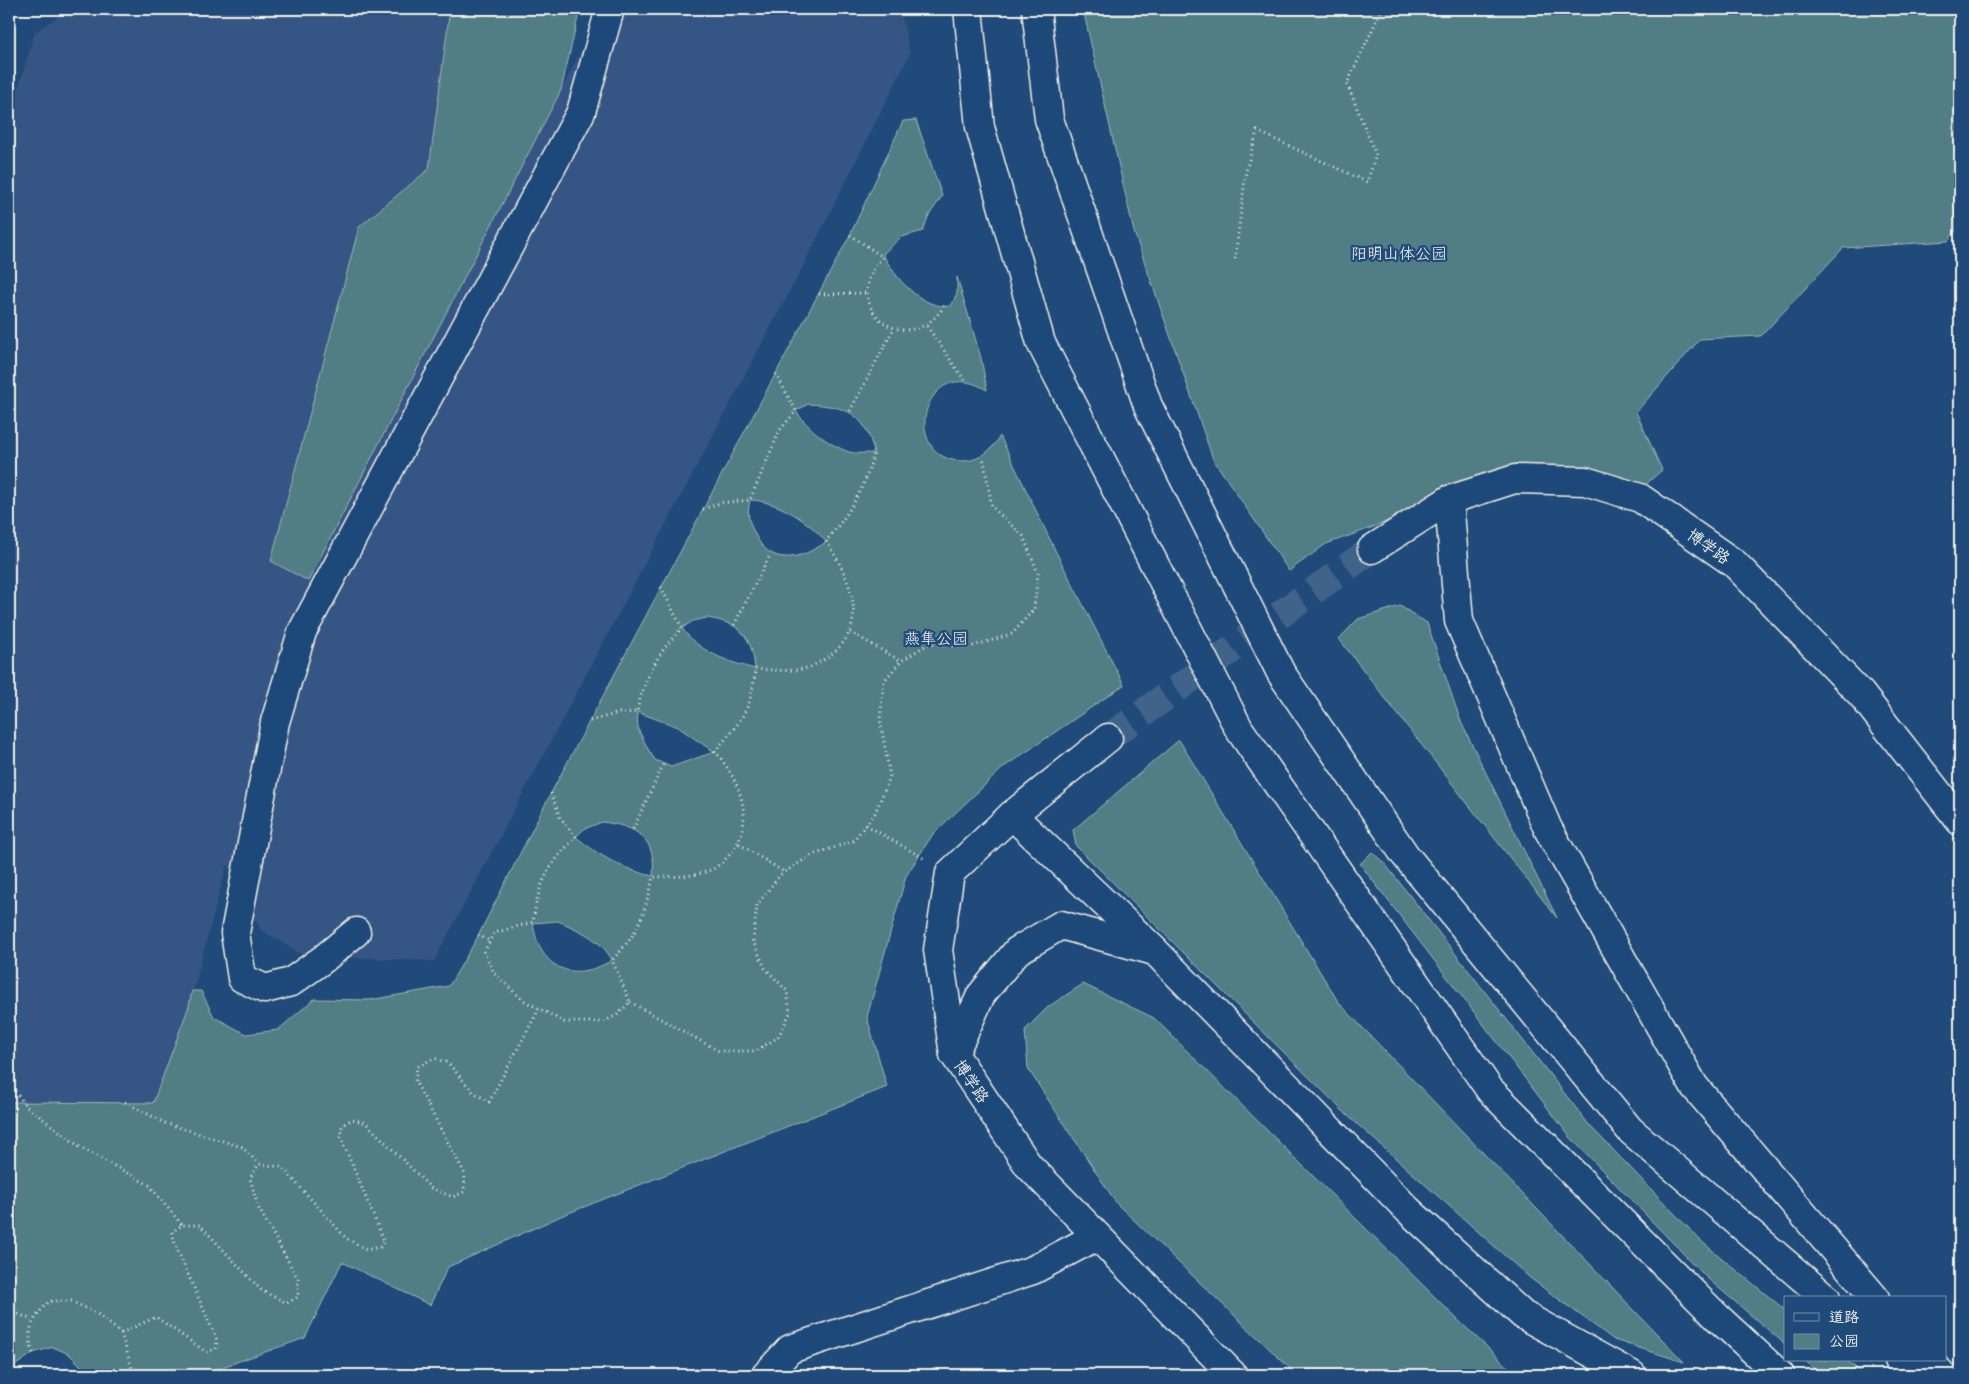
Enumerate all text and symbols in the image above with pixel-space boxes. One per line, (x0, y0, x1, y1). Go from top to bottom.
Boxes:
park label: 阳明山体公园 (1351, 240, 1447, 264)
street label: 博学路 (1683, 522, 1736, 569)
park label: 燕隼公园 (904, 625, 968, 649)
street label: 博学路 (949, 1054, 996, 1107)
legend (1784, 1296, 1946, 1362)
text: 道路 (1829, 1304, 1859, 1327)
text: 公园 (1829, 1328, 1859, 1351)

